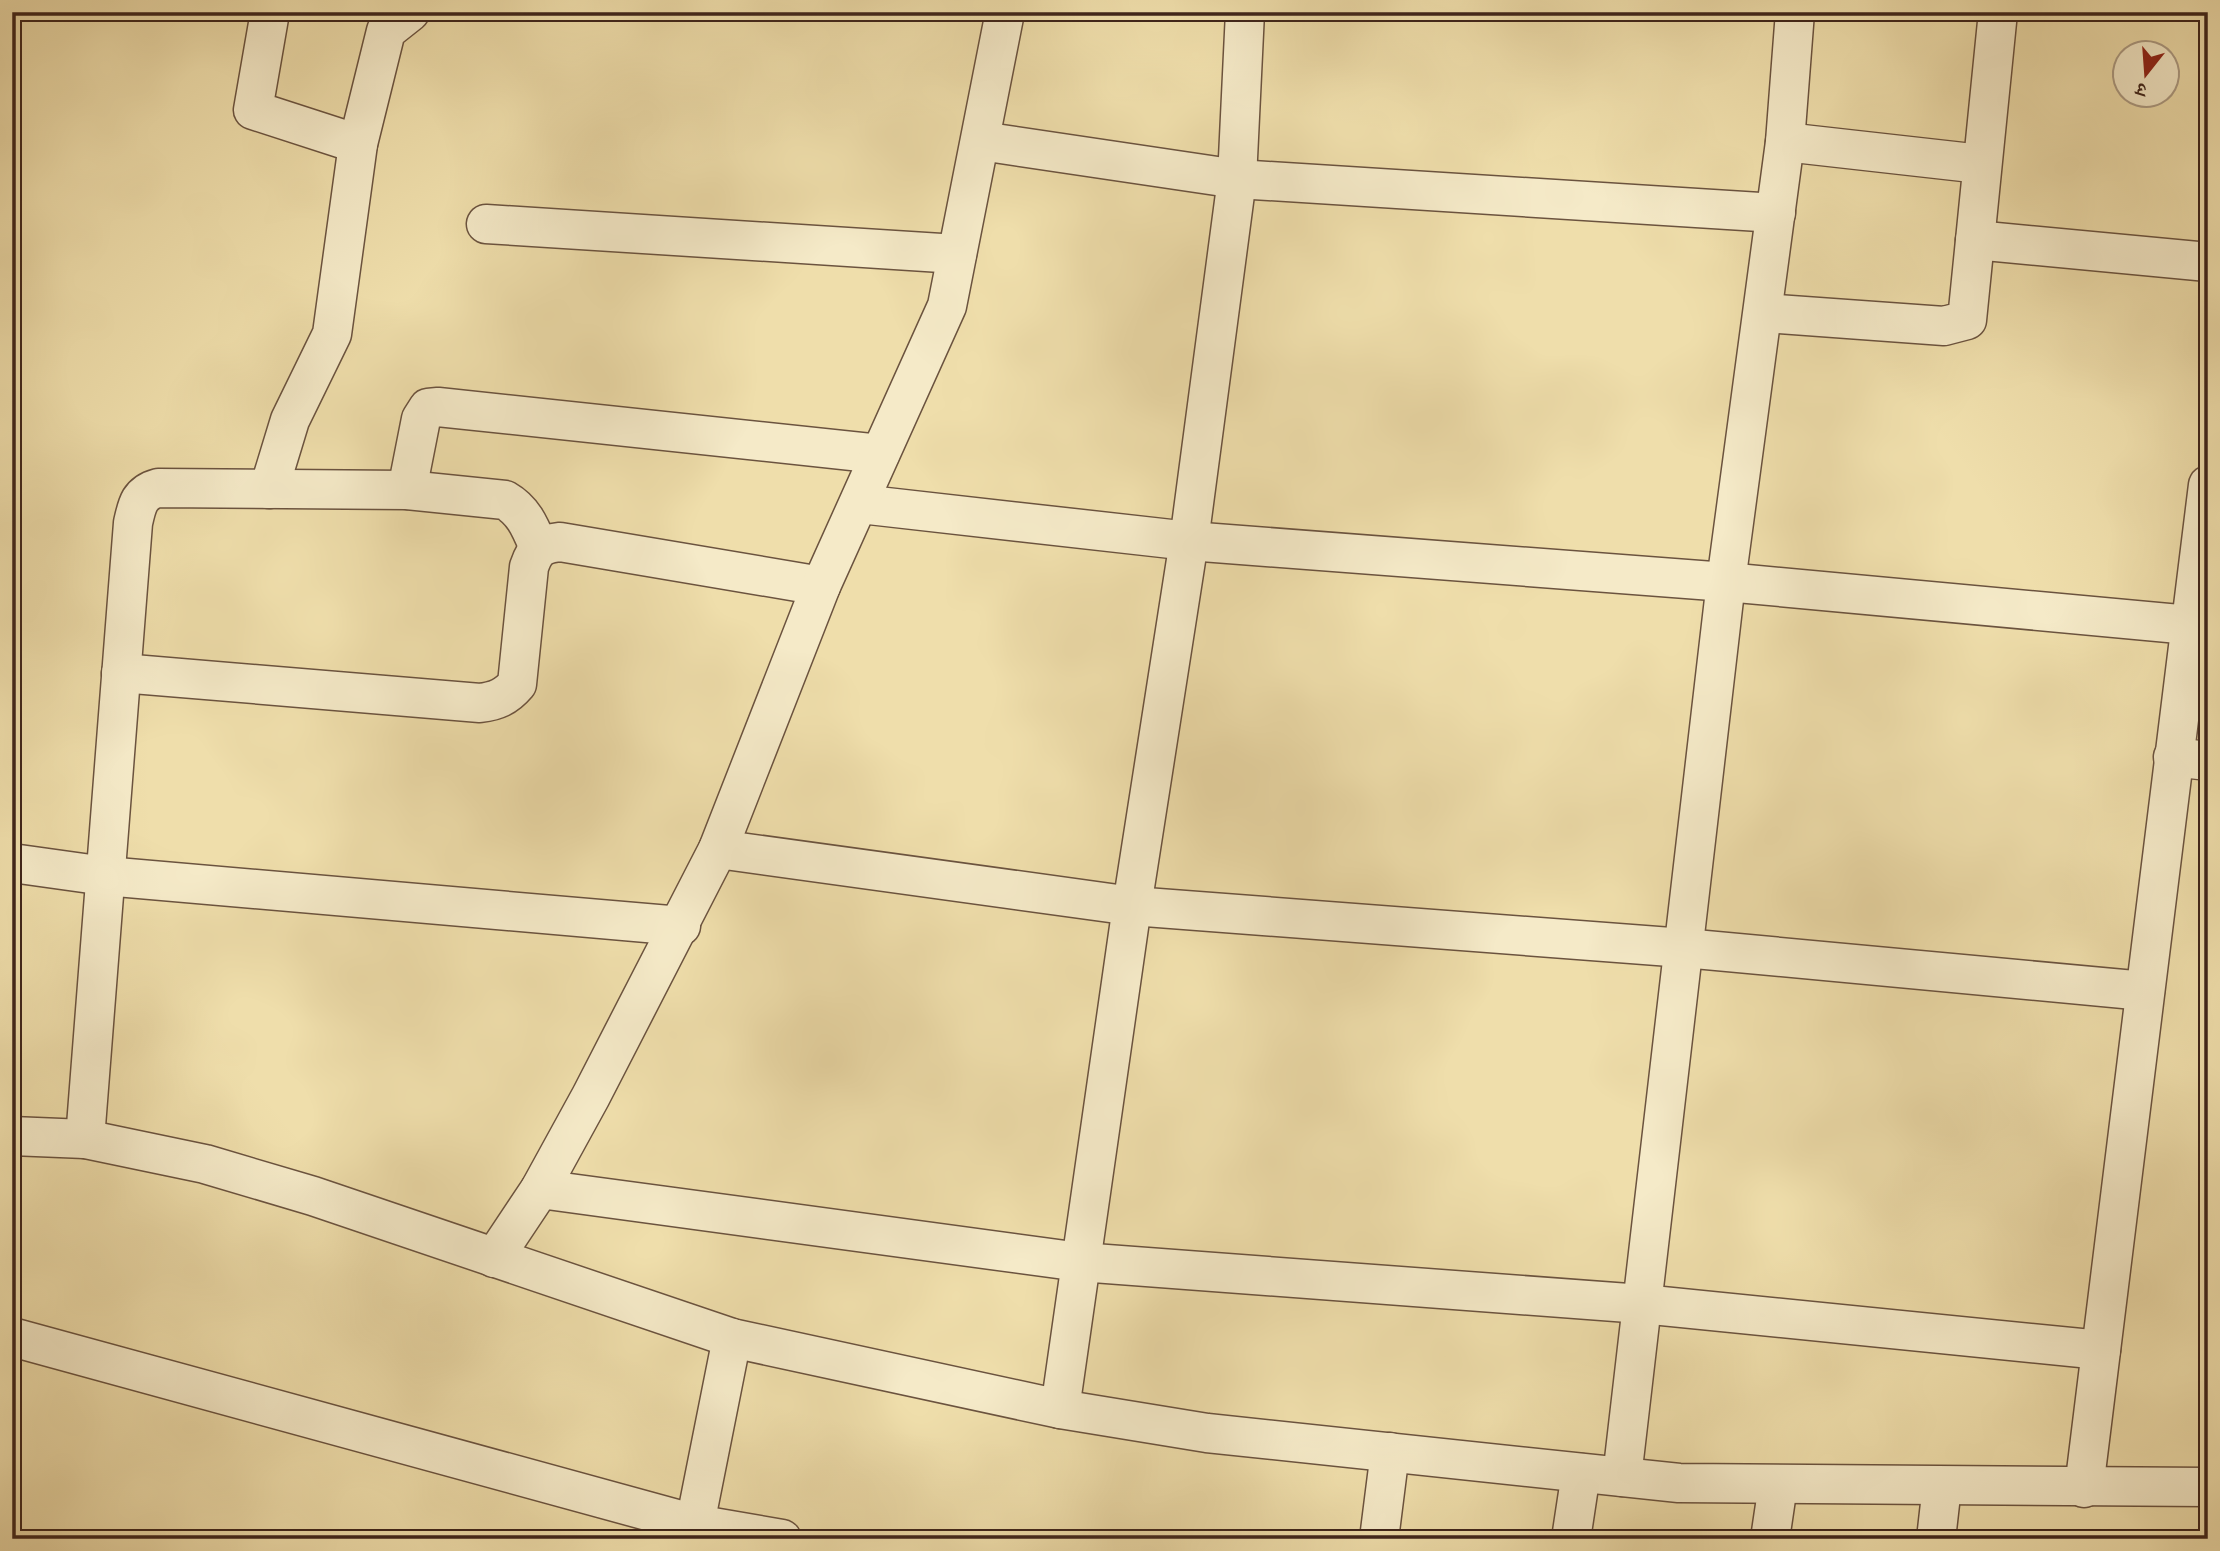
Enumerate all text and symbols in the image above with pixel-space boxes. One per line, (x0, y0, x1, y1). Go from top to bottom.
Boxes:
north arrow (2112, 38, 2182, 108)
text: उ (2132, 75, 2152, 104)

